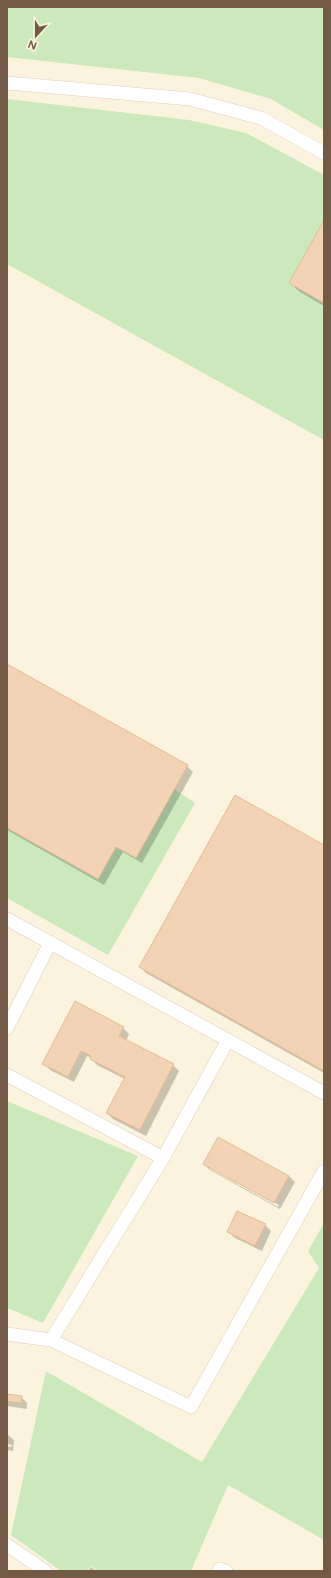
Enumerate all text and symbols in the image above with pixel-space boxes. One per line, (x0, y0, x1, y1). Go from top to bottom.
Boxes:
north arrow (16, 16, 56, 56)
text: N (26, 37, 39, 52)

